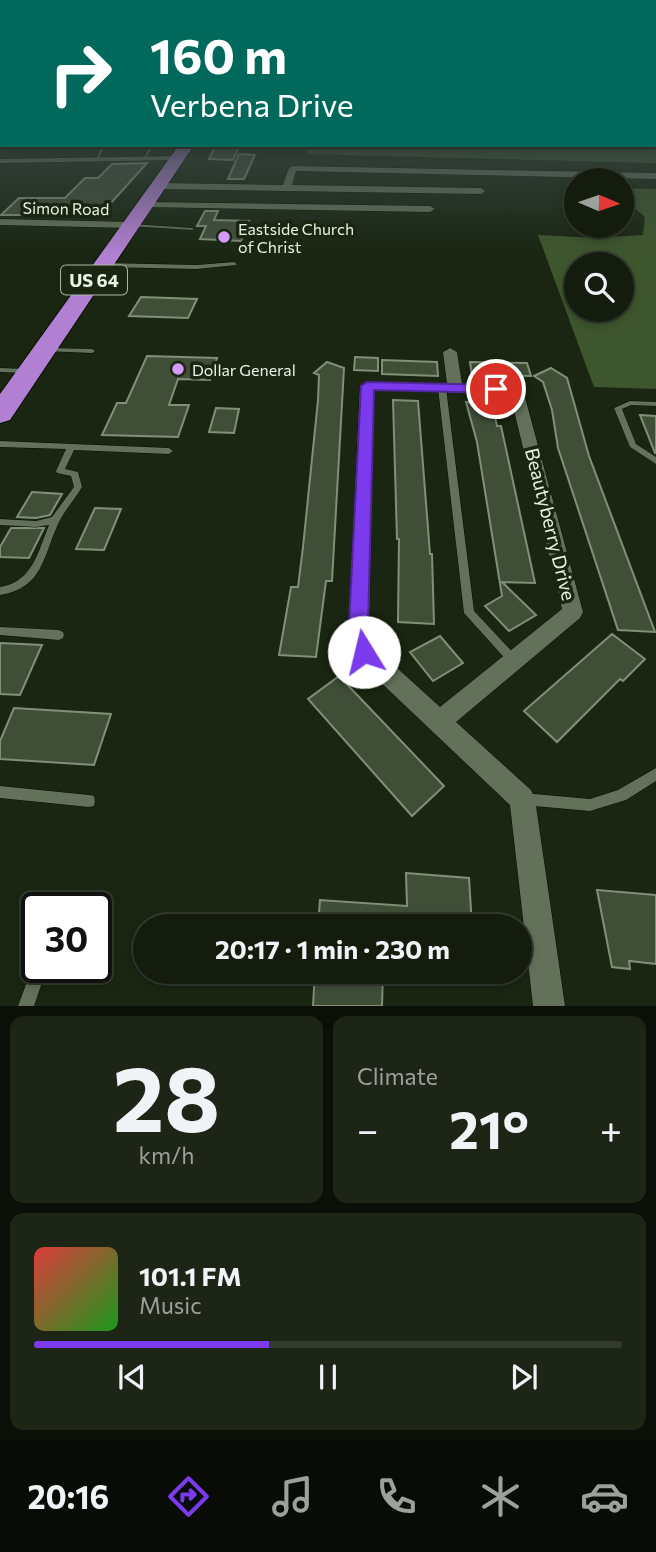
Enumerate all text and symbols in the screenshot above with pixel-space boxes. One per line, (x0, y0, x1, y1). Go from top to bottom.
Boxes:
text: 160 m (150, 24, 287, 84)
icon: right (35, 28, 126, 119)
text: Verbena Drive (150, 84, 354, 124)
north arrow (564, 168, 634, 238)
map controls (564, 168, 634, 322)
street label: Simon Road (23, 198, 109, 218)
place label: Eastside Church of Christ (238, 219, 354, 256)
marker: Eastside Church of Christ (216, 229, 232, 245)
button: search (564, 252, 634, 322)
road number: US 64 (61, 266, 127, 294)
pin (466, 359, 526, 419)
place label: Dollar General (192, 360, 296, 379)
marker: Dollar General (170, 361, 186, 377)
icon: arrive (477, 370, 515, 408)
street label: Beautyberry Drive (521, 445, 581, 603)
position arrow (327, 615, 401, 689)
speed limit sign: 30 (21, 892, 112, 983)
text: 20:17 · 1 min · 230 m (215, 933, 450, 964)
text: 28 (113, 1039, 220, 1151)
text: Climate (357, 1062, 438, 1090)
text: 21° (449, 1096, 529, 1160)
text: − (357, 1105, 379, 1152)
text: + (600, 1105, 622, 1152)
text: km/h (139, 1141, 194, 1169)
text: 101.1 FM (139, 1260, 242, 1291)
text: Music (139, 1291, 202, 1319)
icon: previous (113, 1358, 151, 1396)
icon: pause (309, 1358, 347, 1396)
icon: next (505, 1358, 543, 1396)
icon: directions (164, 1472, 213, 1521)
icon: music (268, 1472, 317, 1521)
icon: phone (372, 1472, 421, 1521)
icon: climate (476, 1472, 525, 1521)
icon: car (580, 1472, 629, 1521)
text: 20:16 (27, 1476, 109, 1516)

